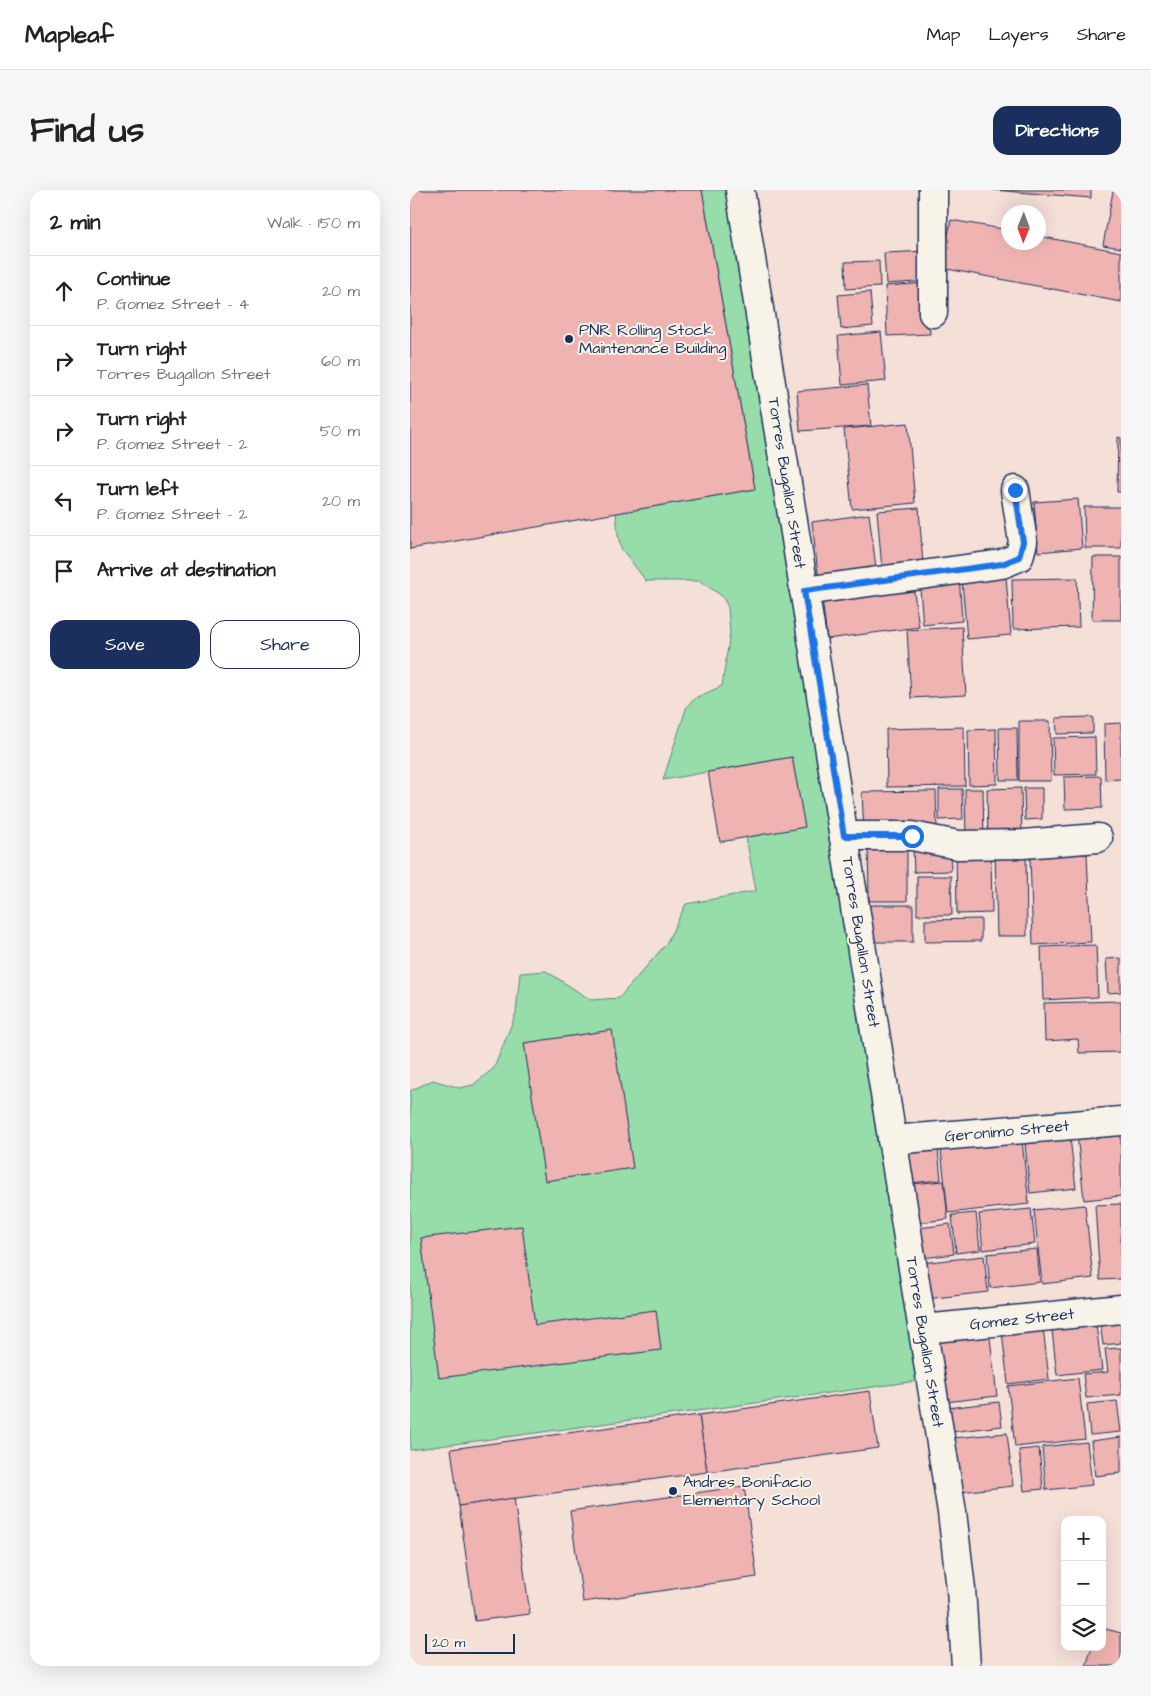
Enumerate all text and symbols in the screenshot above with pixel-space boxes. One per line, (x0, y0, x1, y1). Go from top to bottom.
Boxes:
text: Mapleaf (25, 18, 114, 52)
text: Map (926, 22, 960, 47)
text: Layers (988, 22, 1049, 47)
text: Share (1077, 22, 1126, 47)
text: Find us (30, 106, 144, 155)
button: Directions (993, 106, 1121, 155)
north arrow (1001, 205, 1046, 250)
text: 2 min (50, 208, 100, 237)
text: Walk · 150 m (267, 212, 360, 234)
text: Continue (97, 266, 171, 293)
icon: ahead (50, 277, 78, 305)
text: 20 m (322, 280, 360, 302)
text: P. Gomez Street - 4 (97, 293, 249, 315)
place label: PNR Rolling Stock Maintenance Building (579, 319, 727, 360)
marker: PNR Rolling Stock Maintenance Building (563, 333, 575, 345)
text: Turn right (97, 336, 186, 363)
icon: right (50, 347, 78, 375)
text: 60 m (321, 350, 360, 372)
text: Torres Bugallon Street (97, 363, 270, 385)
street label: Torres Bugallon Street (762, 396, 812, 571)
text: Turn right (97, 406, 186, 433)
icon: right (50, 417, 78, 445)
text: 50 m (320, 420, 360, 442)
text: P. Gomez Street - 2 (97, 433, 248, 455)
text: Turn left (97, 476, 178, 503)
route end (1004, 479, 1027, 502)
icon: left (50, 487, 78, 515)
text: 20 m (322, 490, 360, 512)
text: P. Gomez Street - 2 (97, 503, 248, 525)
icon: arrive (50, 557, 78, 585)
text: Arrive at destination (97, 557, 276, 584)
button: Save (50, 620, 200, 669)
button: Share (210, 620, 360, 669)
route start (901, 825, 924, 848)
street label: Torres Bugallon Street (836, 855, 886, 1030)
street label: Geronimo Street (944, 1115, 1071, 1147)
street label: Torres Bugallon Street (900, 1255, 950, 1430)
street label: Gomez Street (969, 1303, 1076, 1335)
place label: Andres Bonifacio Elementary School (683, 1471, 820, 1512)
marker: Andres Bonifacio Elementary School (667, 1485, 679, 1497)
map controls (1061, 1516, 1106, 1651)
button: + (1061, 1516, 1106, 1561)
button: − (1061, 1561, 1106, 1606)
button: layers (1061, 1606, 1106, 1651)
scale bar (425, 1631, 515, 1654)
text: 20 m (432, 1633, 465, 1653)

